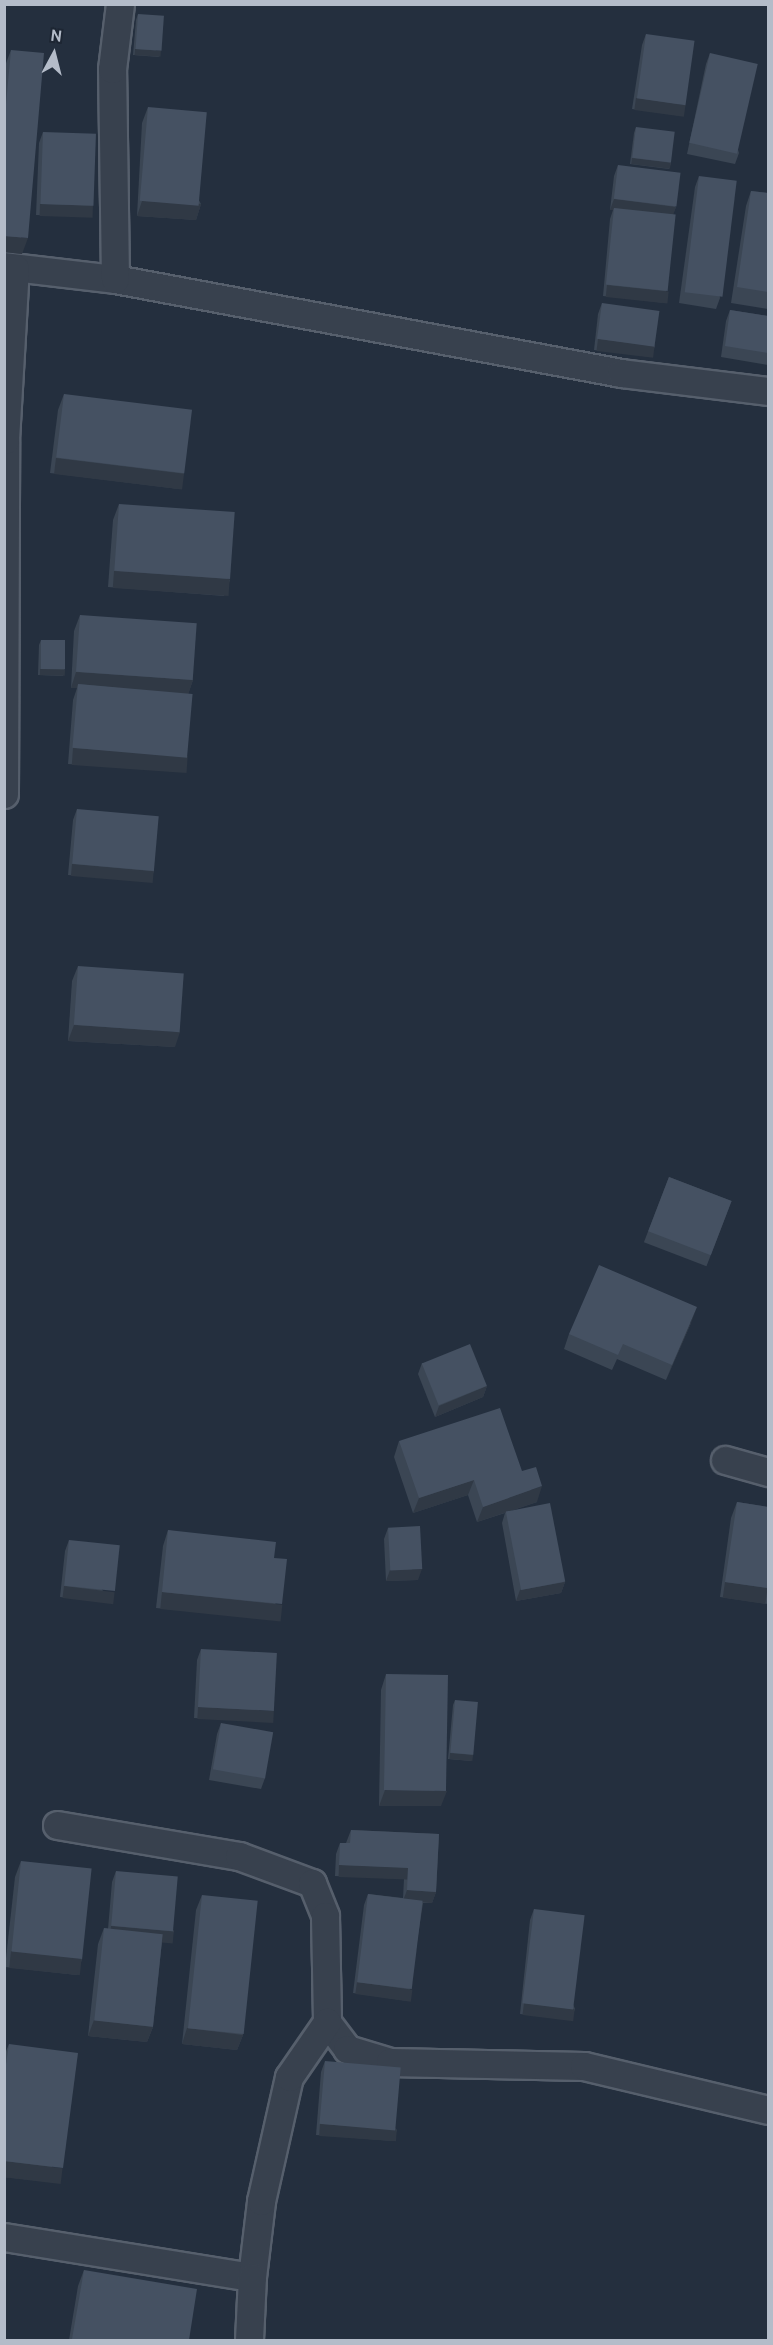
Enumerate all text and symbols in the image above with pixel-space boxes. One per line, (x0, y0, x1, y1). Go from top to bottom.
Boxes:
north arrow (24, 24, 84, 84)
text: N (49, 26, 63, 46)

